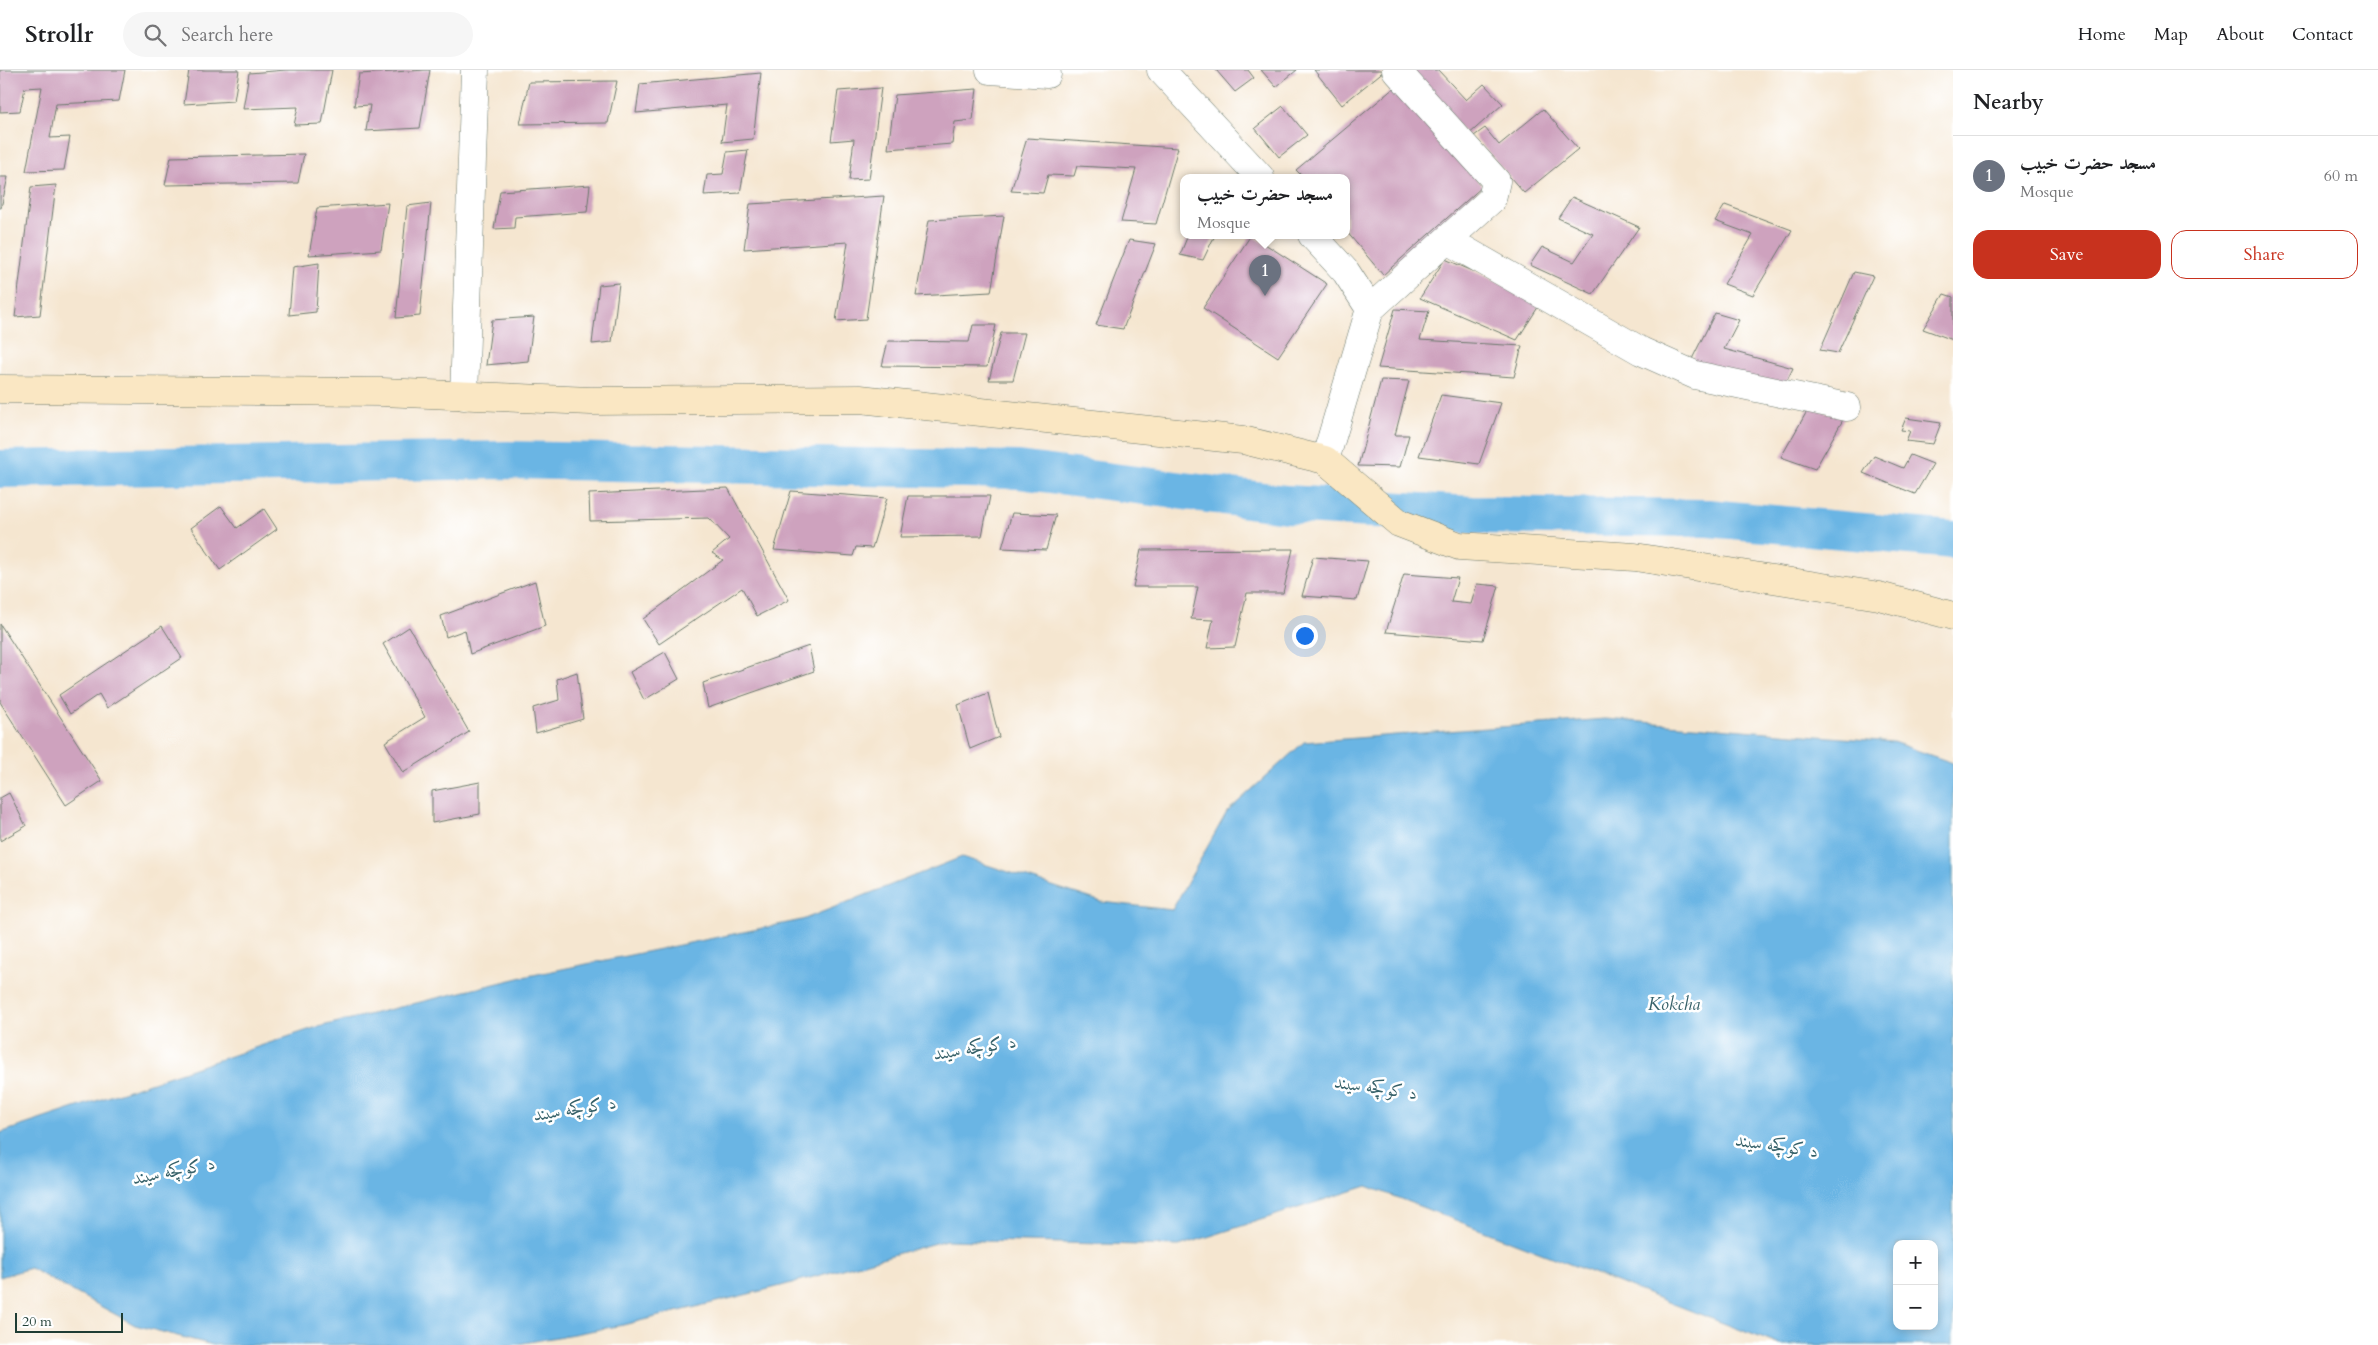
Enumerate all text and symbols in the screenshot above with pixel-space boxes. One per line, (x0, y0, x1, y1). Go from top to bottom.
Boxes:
search box (123, 12, 473, 57)
text: Strollr (25, 18, 93, 51)
icon: search (141, 21, 169, 49)
text: Search here (181, 22, 273, 48)
text: Home (2078, 22, 2126, 47)
text: Map (2154, 22, 2188, 47)
text: About (2216, 22, 2264, 47)
text: Contact (2292, 22, 2353, 47)
text: Nearby (1973, 88, 2044, 117)
text: مسجد حضرت خبیب (2020, 150, 2156, 176)
text: 1 (1985, 165, 1993, 187)
text: 60 m (2324, 165, 2358, 187)
popup (1180, 174, 1350, 239)
text: مسجد حضرت خبیب (1197, 181, 1333, 207)
text: Mosque (2020, 181, 2074, 203)
text: Mosque (1197, 212, 1251, 234)
button: Save (1973, 230, 2161, 279)
button: Share (2171, 230, 2358, 279)
pin: 1 (1249, 255, 1281, 296)
your location (1292, 623, 1318, 649)
water label: Kokcha (1648, 992, 1700, 1017)
water label: د کوکچه سیند (932, 1029, 1018, 1067)
water label: د کوکچه سیند (1333, 1070, 1419, 1106)
water label: د کوکچه سیند (532, 1090, 618, 1128)
water label: د کوکچه سیند (1734, 1128, 1820, 1164)
water label: د کوکچه سیند (130, 1151, 218, 1191)
map controls (1893, 1240, 1938, 1330)
button: + (1893, 1240, 1938, 1285)
button: − (1893, 1285, 1938, 1330)
scale bar (15, 1310, 122, 1333)
text: 20 m (22, 1312, 52, 1331)

